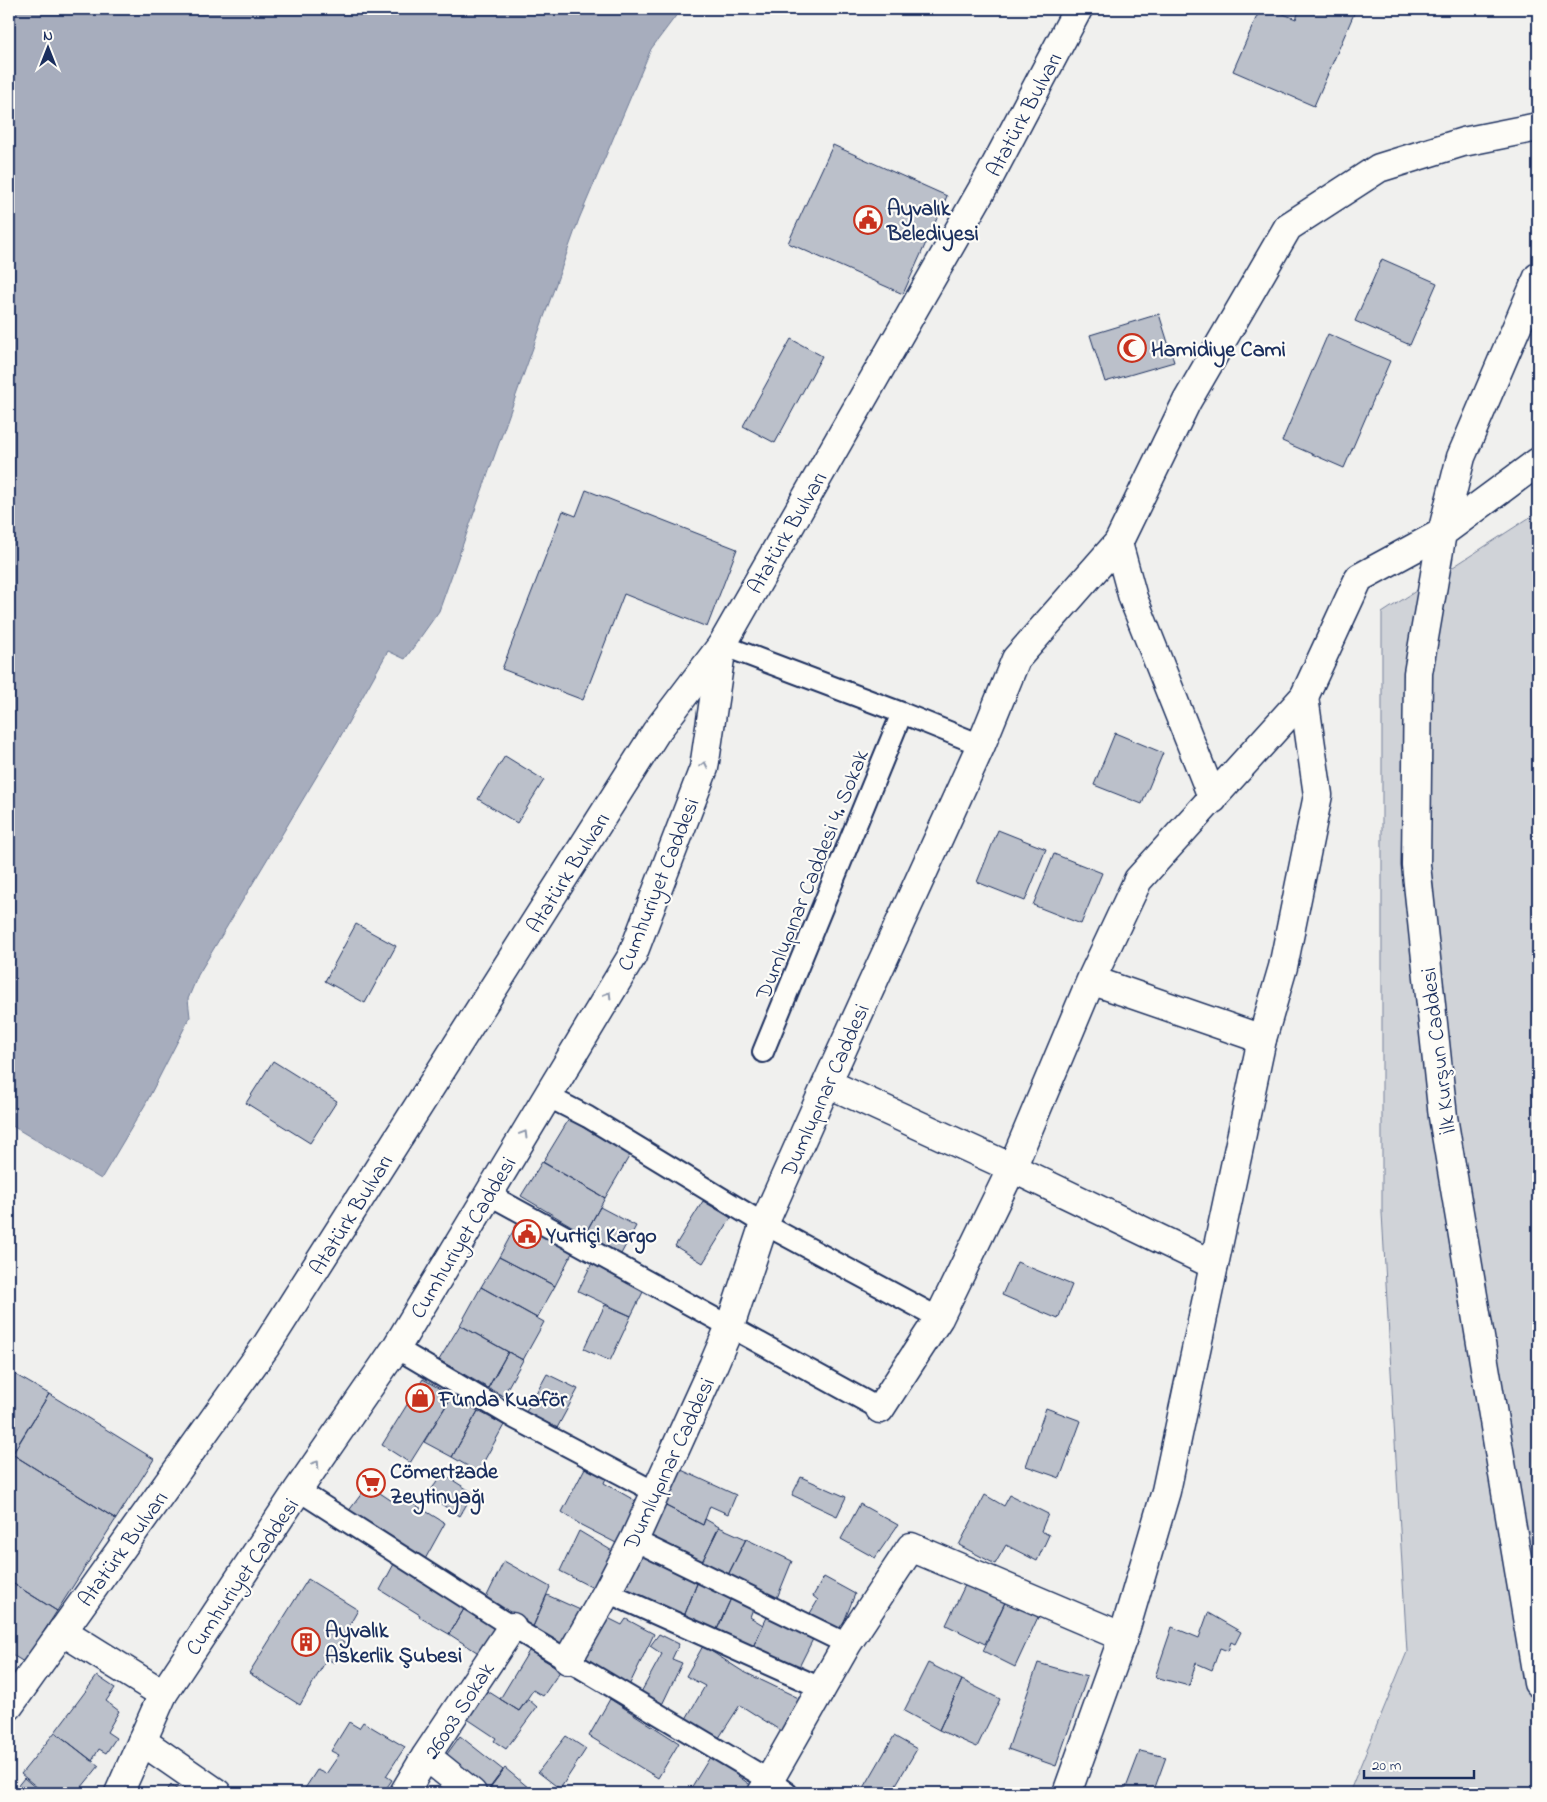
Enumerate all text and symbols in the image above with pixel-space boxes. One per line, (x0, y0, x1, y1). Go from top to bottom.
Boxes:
north arrow (22, 22, 72, 72)
text: N (43, 26, 53, 47)
street label: Atatürk Bulvarı (979, 47, 1072, 183)
place label: Ayvalık Belediyesi (886, 194, 979, 252)
public building icon: Ayvalık Belediyesi (853, 205, 883, 235)
mosque icon: Hamidiye Cami (1117, 333, 1147, 363)
place label: Hamidiye Cami (1151, 335, 1286, 368)
street label: Atatürk Bulvarı (741, 466, 837, 601)
street label: Dumlupınar Caddesi 4. Sokak (749, 745, 879, 1006)
one-way arrow (698, 760, 708, 769)
street label: Cumhuriyet Caddesi (610, 794, 710, 977)
street label: Atatürk Bulvarı (520, 807, 619, 940)
street label: İlk Kurşun Caddesi (1414, 965, 1466, 1136)
one-way arrow (602, 992, 612, 1001)
street label: Dumlupınar Caddesi (774, 999, 879, 1184)
one-way arrow (518, 1131, 528, 1140)
street label: Atatürk Bulvarı (303, 1149, 402, 1282)
street label: Cumhuriyet Caddesi (403, 1151, 527, 1326)
public building icon: Yurtiçi Kargo (512, 1219, 542, 1249)
place label: Yurtiçi Kargo (545, 1221, 657, 1254)
street label: Dumlupınar Caddesi (616, 1373, 725, 1557)
shop icon: Funda Kuaför (405, 1383, 435, 1413)
place label: Funda Kuaför (438, 1385, 568, 1417)
place label: Cömertzade Zeytinyağı (390, 1457, 499, 1515)
one-way arrow (310, 1460, 319, 1470)
supermarket icon: Cömertzade Zeytinyağı (356, 1468, 386, 1498)
street label: Atatürk Bulvarı (71, 1485, 178, 1615)
street label: Cumhuriyet Caddesi (179, 1492, 309, 1664)
place label: Ayvalık Askerlik Şubesi (325, 1616, 462, 1673)
building icon: Ayvalık Askerlik Şubesi (291, 1627, 321, 1657)
street label: 26003 Sokak (417, 1656, 504, 1767)
scale bar (1364, 1747, 1474, 1779)
text: 20 m (1372, 1755, 1402, 1777)

